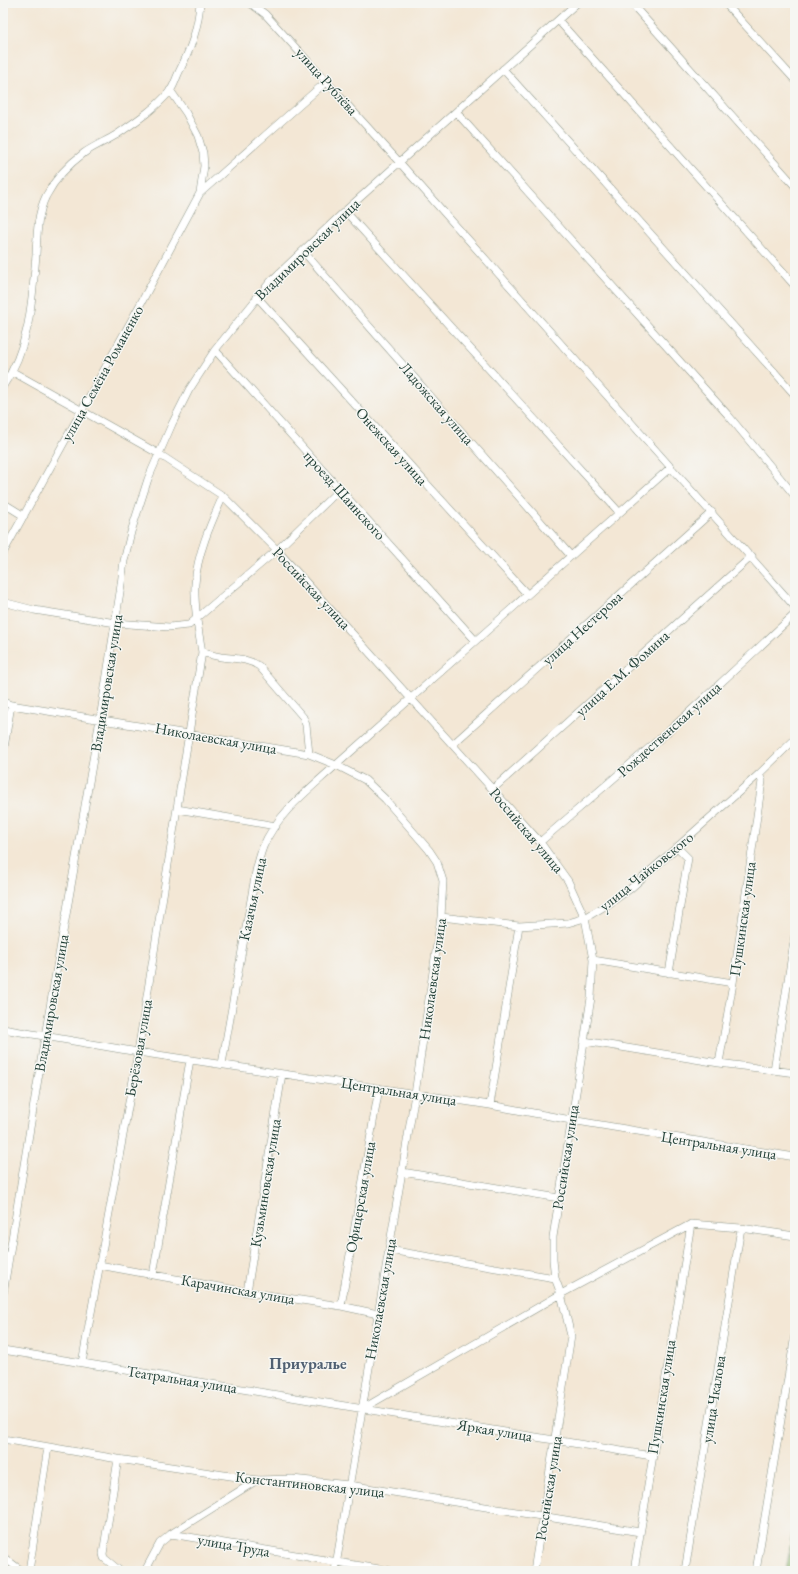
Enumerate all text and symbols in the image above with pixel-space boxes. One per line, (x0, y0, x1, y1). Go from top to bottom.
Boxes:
street label: улица Рублёва (291, 43, 363, 119)
street label: Владимировская улица (250, 194, 364, 304)
street label: улица Семёна Романенко (57, 302, 147, 444)
street label: Ладожская улица (396, 357, 478, 449)
street label: Онежская улица (352, 403, 432, 489)
street label: проезд Шаинского (300, 446, 390, 544)
street label: Российская улица (269, 543, 355, 633)
street label: улица Нестерова (538, 587, 626, 669)
street label: Владимировская улица (86, 613, 126, 753)
street label: улица Е.М. Фомина (571, 626, 673, 720)
street label: Рождественская улица (613, 677, 725, 781)
street label: Николаевская улица (154, 718, 278, 758)
street label: Российская улица (486, 783, 568, 877)
street label: улица Чайковского (595, 827, 697, 915)
street label: Казачья улица (234, 856, 270, 942)
street label: Пушкинская улица (725, 860, 759, 978)
street label: Николаевская улица (414, 917, 450, 1041)
street label: Владимировская улица (30, 933, 72, 1073)
street label: Берёзовая улица (120, 998, 156, 1098)
street label: Центральная улица (340, 1073, 458, 1109)
street label: Российская улица (547, 1103, 583, 1211)
street label: Кузьминовская улица (245, 1117, 285, 1249)
street label: Центральная улица (660, 1127, 778, 1163)
street label: Офицерская улица (341, 1140, 379, 1254)
street label: Николаевская улица (360, 1237, 400, 1361)
street label: Карачинская улица (180, 1270, 296, 1308)
street label: Пушкинская улица (643, 1338, 679, 1456)
district label: Приуралье (269, 1353, 347, 1374)
street label: улица Чкалова (697, 1354, 729, 1444)
street label: Театральная улица (125, 1361, 239, 1397)
street label: Яркая улица (455, 1415, 534, 1445)
street label: Российская улица (530, 1434, 566, 1542)
street label: Константиновская улица (234, 1467, 386, 1501)
street label: улица Труда (196, 1529, 272, 1561)

